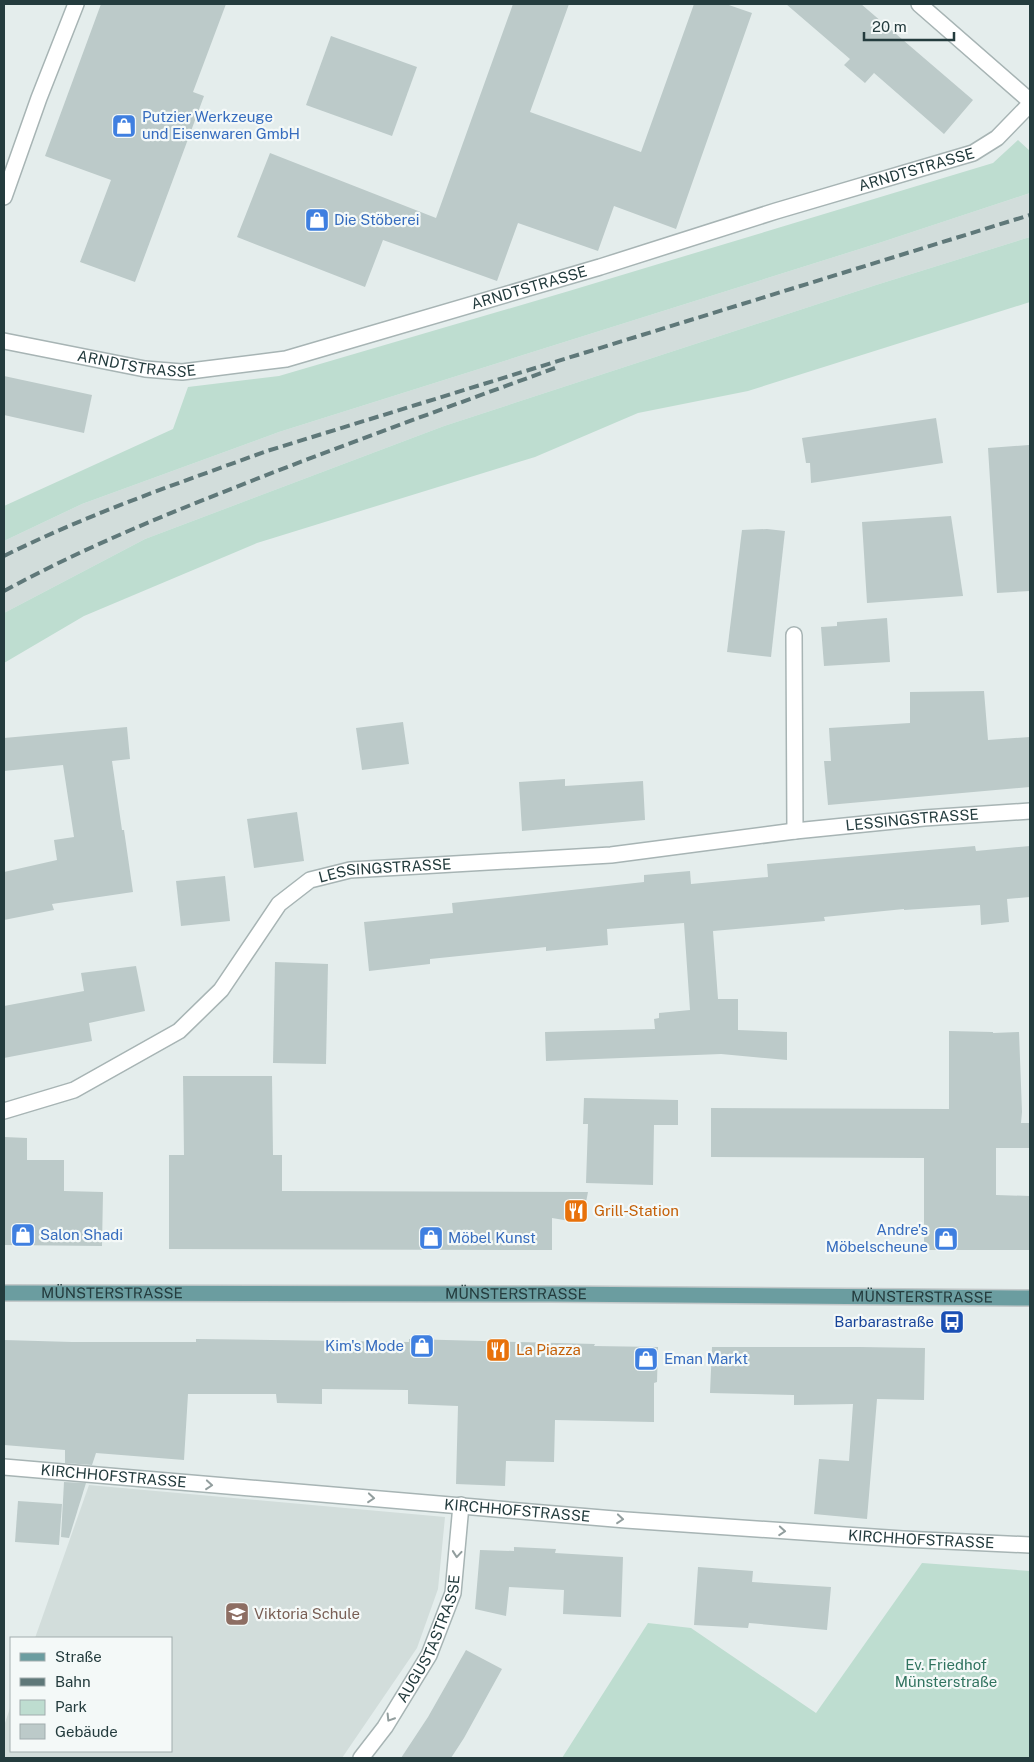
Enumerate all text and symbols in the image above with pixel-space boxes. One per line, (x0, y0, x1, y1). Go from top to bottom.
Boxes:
scale bar (864, 10, 954, 42)
text: 20 m (872, 18, 907, 35)
place label: Putzier Werkzeuge und Eisenwaren GmbH (142, 108, 300, 142)
shop icon: Putzier Werkzeuge und Eisenwaren GmbH (111, 113, 137, 139)
street label: ARNDTSTRASSE (856, 144, 976, 194)
shop icon: Die Stöberei (304, 207, 330, 233)
place label: Die Stöberei (334, 211, 419, 228)
street label: ARNDTSTRASSE (469, 262, 589, 312)
street label: ARNDTSTRASSE (76, 347, 197, 380)
street label: LESSINGSTRASSE (845, 805, 979, 834)
street label: LESSINGSTRASSE (317, 855, 452, 886)
restaurant icon: Grill-Station (563, 1198, 589, 1224)
place label: Grill-Station (594, 1202, 679, 1219)
place label: Andre's Möbelscheune (826, 1221, 928, 1255)
shop icon: Salon Shadi (10, 1222, 36, 1248)
shop icon: Möbel Kunst (418, 1225, 444, 1251)
place label: Salon Shadi (40, 1226, 123, 1243)
shop icon: Andre's Möbelscheune (933, 1226, 959, 1252)
place label: Möbel Kunst (448, 1229, 536, 1246)
street label: MÜNSTERSTRASSE (41, 1283, 183, 1301)
street label: MÜNSTERSTRASSE (445, 1284, 587, 1302)
street label: MÜNSTERSTRASSE (851, 1287, 993, 1306)
bus stop icon: Barbarastraße (939, 1309, 965, 1335)
place label: Barbarastraße (834, 1313, 934, 1330)
shop icon: Kim's Mode (409, 1333, 435, 1359)
place label: Kim's Mode (325, 1337, 404, 1354)
restaurant icon: La Piazza (485, 1337, 511, 1363)
place label: La Piazza (516, 1341, 581, 1358)
shop icon: Eman Markt (633, 1346, 659, 1372)
place label: Eman Markt (664, 1350, 748, 1367)
street label: KIRCHHOFSTRASSE (40, 1461, 187, 1491)
one-way arrow (205, 1479, 213, 1490)
one-way arrow (367, 1492, 375, 1503)
street label: KIRCHHOFSTRASSE (444, 1496, 591, 1525)
one-way arrow (617, 1514, 625, 1525)
one-way arrow (779, 1526, 787, 1537)
street label: KIRCHHOFSTRASSE (847, 1526, 995, 1551)
one-way arrow (451, 1550, 462, 1558)
street label: AUGUSTASTRASSE (393, 1574, 463, 1705)
school or university icon: Viktoria Schule (224, 1601, 250, 1627)
place label: Viktoria Schule (254, 1605, 360, 1622)
legend (10, 1637, 172, 1752)
text: Straße (55, 1648, 102, 1665)
park label: Ev. Friedhof Münsterstraße (895, 1656, 997, 1690)
text: Bahn (55, 1673, 91, 1690)
text: Park (55, 1698, 87, 1715)
one-way arrow (387, 1713, 397, 1722)
text: Gebäude (55, 1723, 118, 1740)

